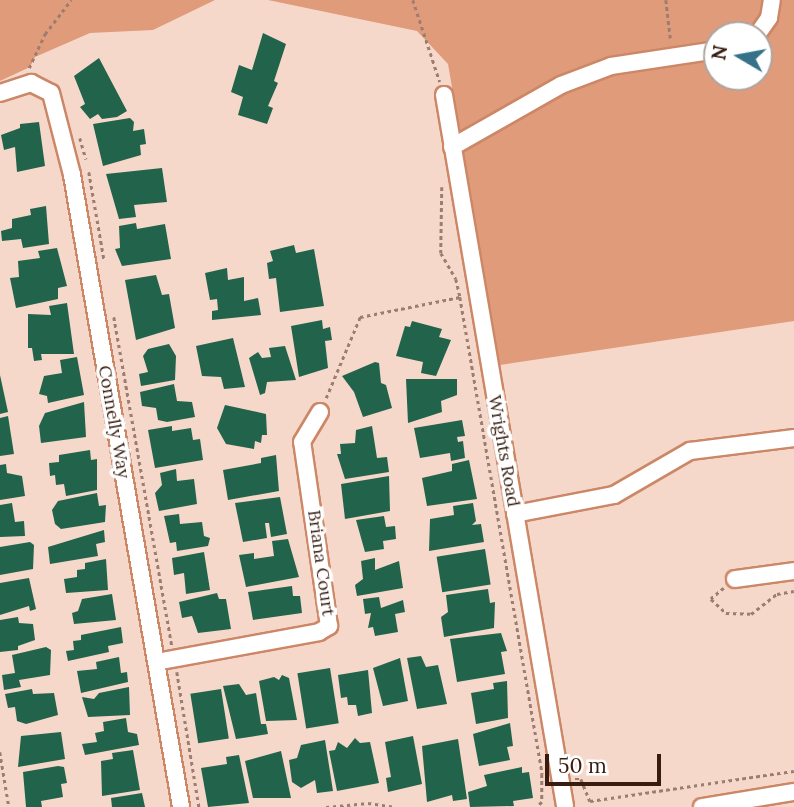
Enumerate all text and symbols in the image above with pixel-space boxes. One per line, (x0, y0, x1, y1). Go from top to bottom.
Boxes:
north arrow (703, 21, 773, 91)
text: N (706, 43, 732, 62)
street label: Connelly Way (93, 364, 135, 480)
street label: Wrights Road (484, 393, 524, 509)
street label: Briana Court (303, 509, 339, 617)
scale bar (549, 740, 664, 784)
text: 50 m (558, 752, 607, 779)

